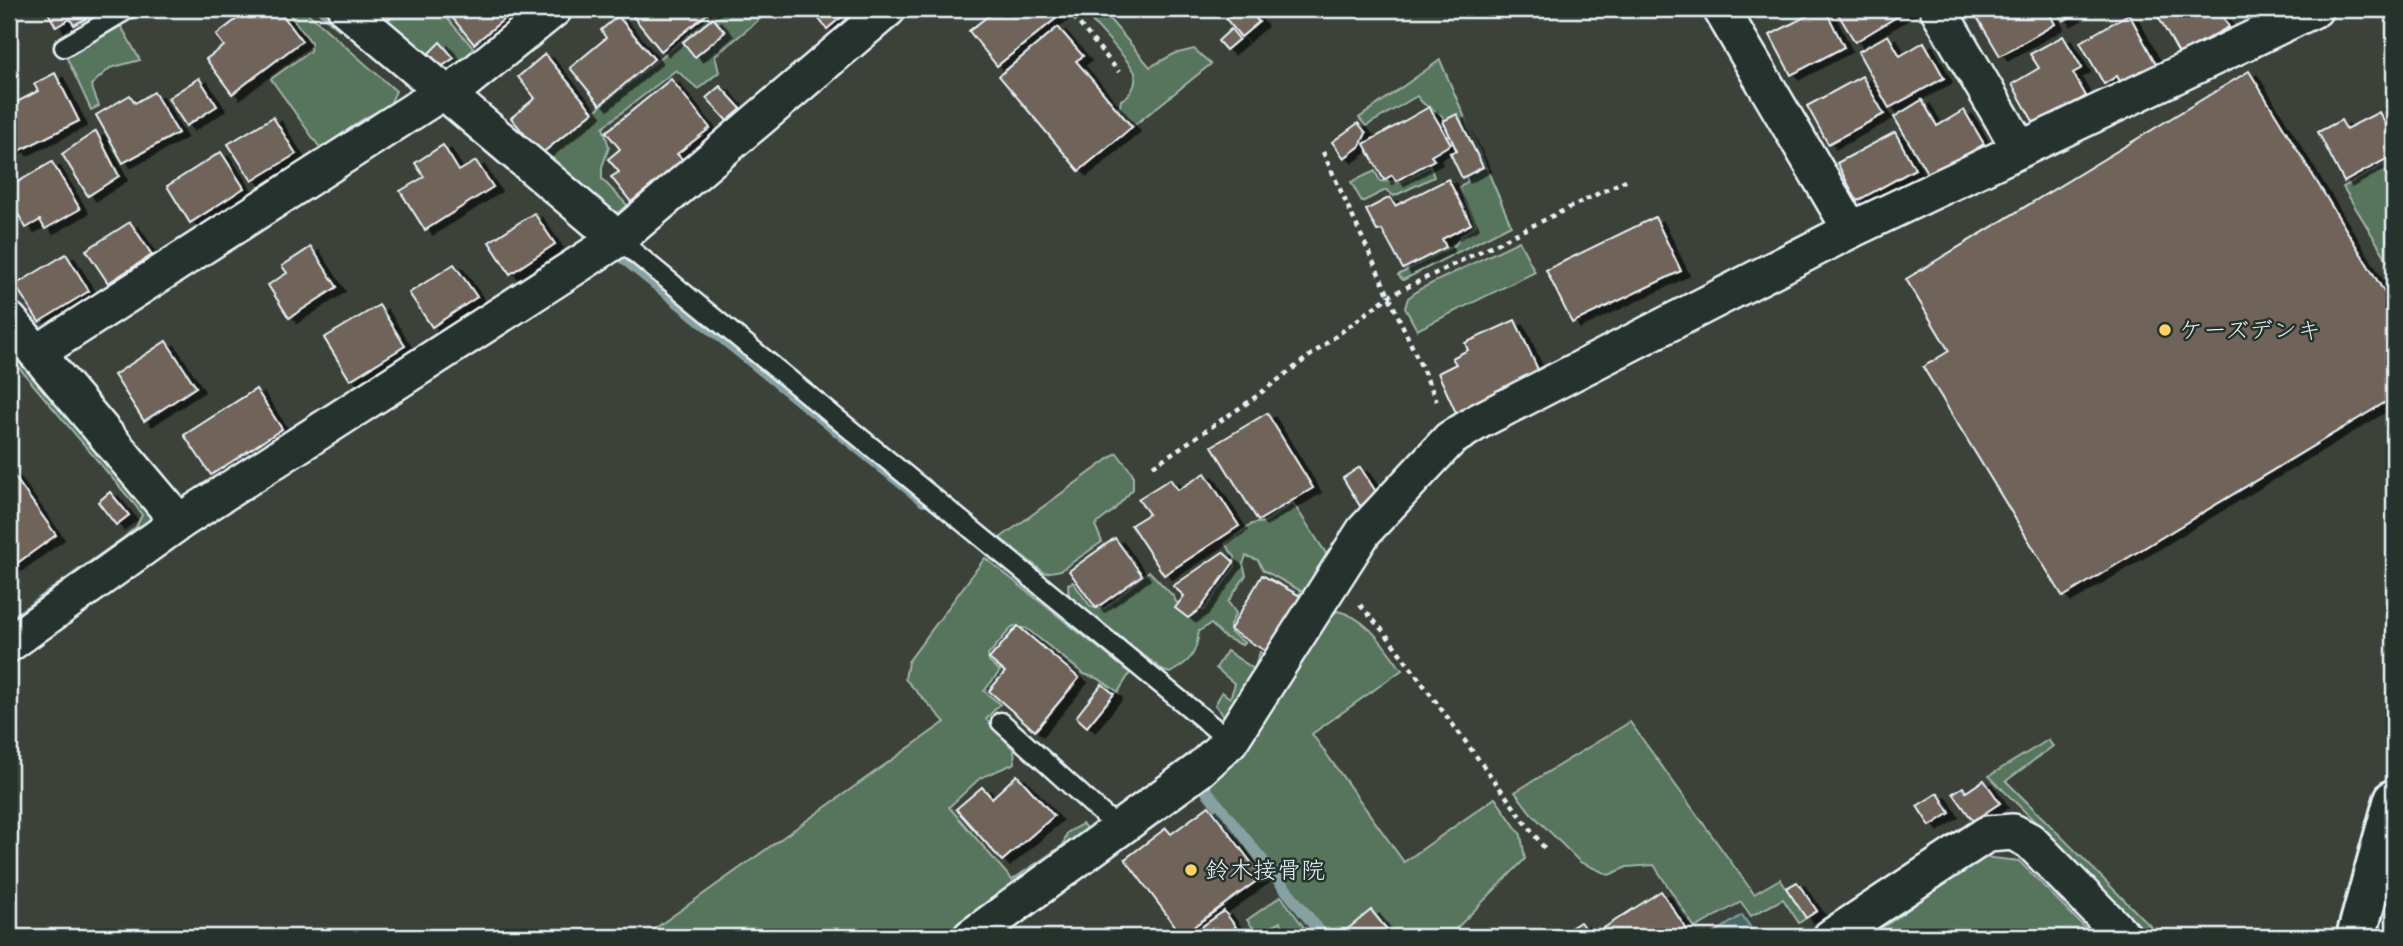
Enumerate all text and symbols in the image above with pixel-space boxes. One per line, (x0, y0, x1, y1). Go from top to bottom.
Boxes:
place label: ケーズデンキ (2179, 316, 2321, 345)
marker: ケーズデンキ (2157, 322, 2173, 338)
place label: 鈴木接骨院 (1205, 856, 1325, 885)
marker: 鈴木接骨院 (1183, 862, 1199, 878)

